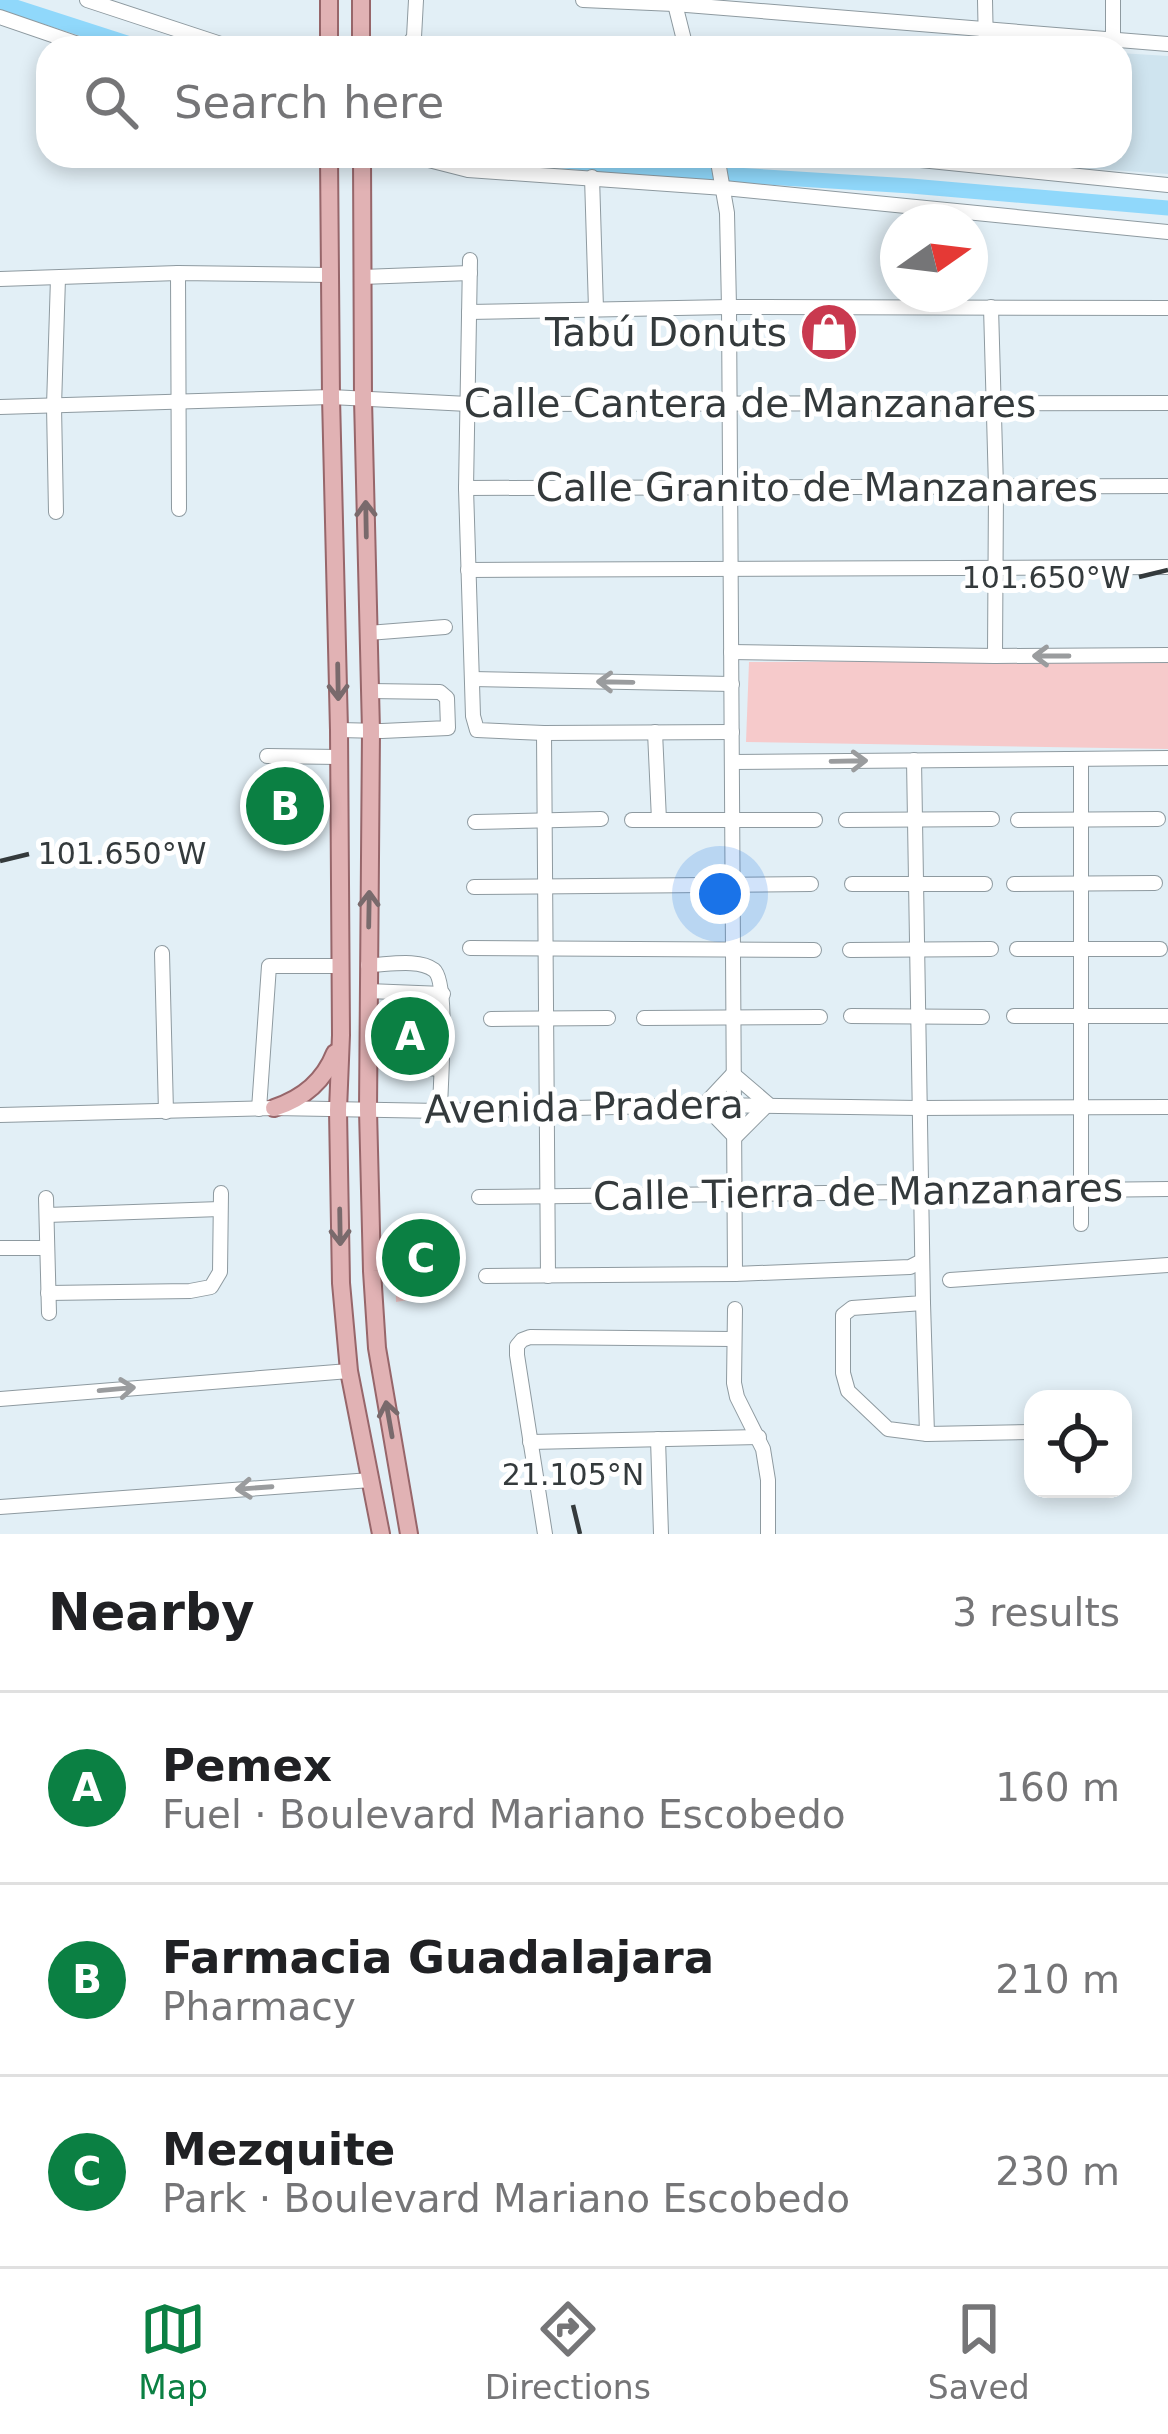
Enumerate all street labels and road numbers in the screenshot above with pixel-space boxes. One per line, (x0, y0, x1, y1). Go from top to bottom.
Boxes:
street label: Calle Cantera de Manzanares (464, 381, 1036, 426)
street label: Calle Granito de Manzanares (536, 465, 1098, 510)
street label: Avenida Pradera (424, 1082, 744, 1132)
street label: Calle Tierra de Manzanares (593, 1165, 1123, 1219)

